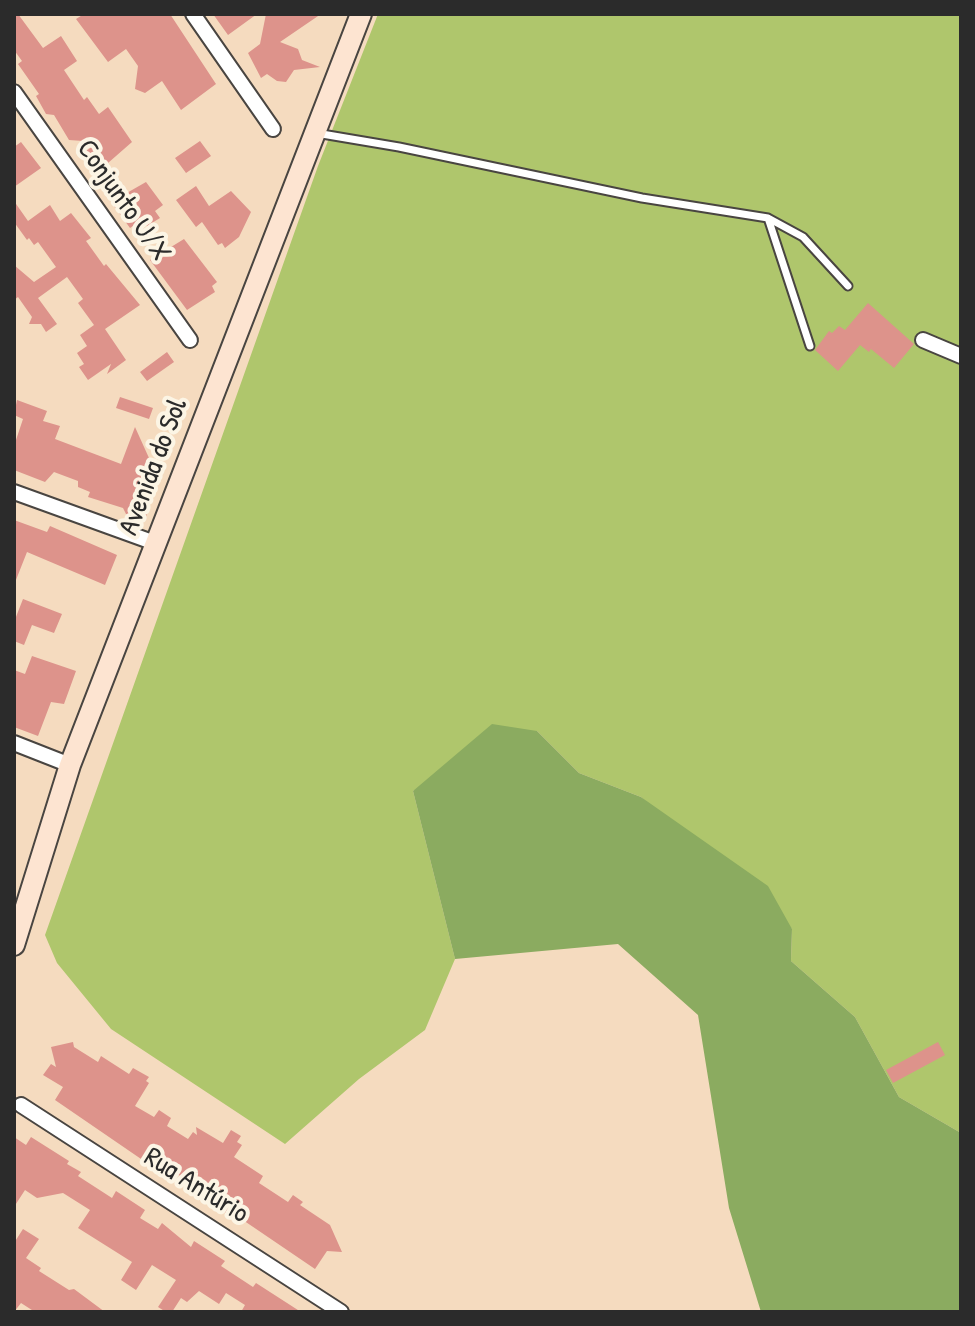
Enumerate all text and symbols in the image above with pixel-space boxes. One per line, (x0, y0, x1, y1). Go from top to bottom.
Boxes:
street label: Conjunto U/X (69, 134, 177, 268)
street label: Avenida do Sol (113, 394, 195, 540)
street label: Rua Antúrio (138, 1141, 254, 1231)

